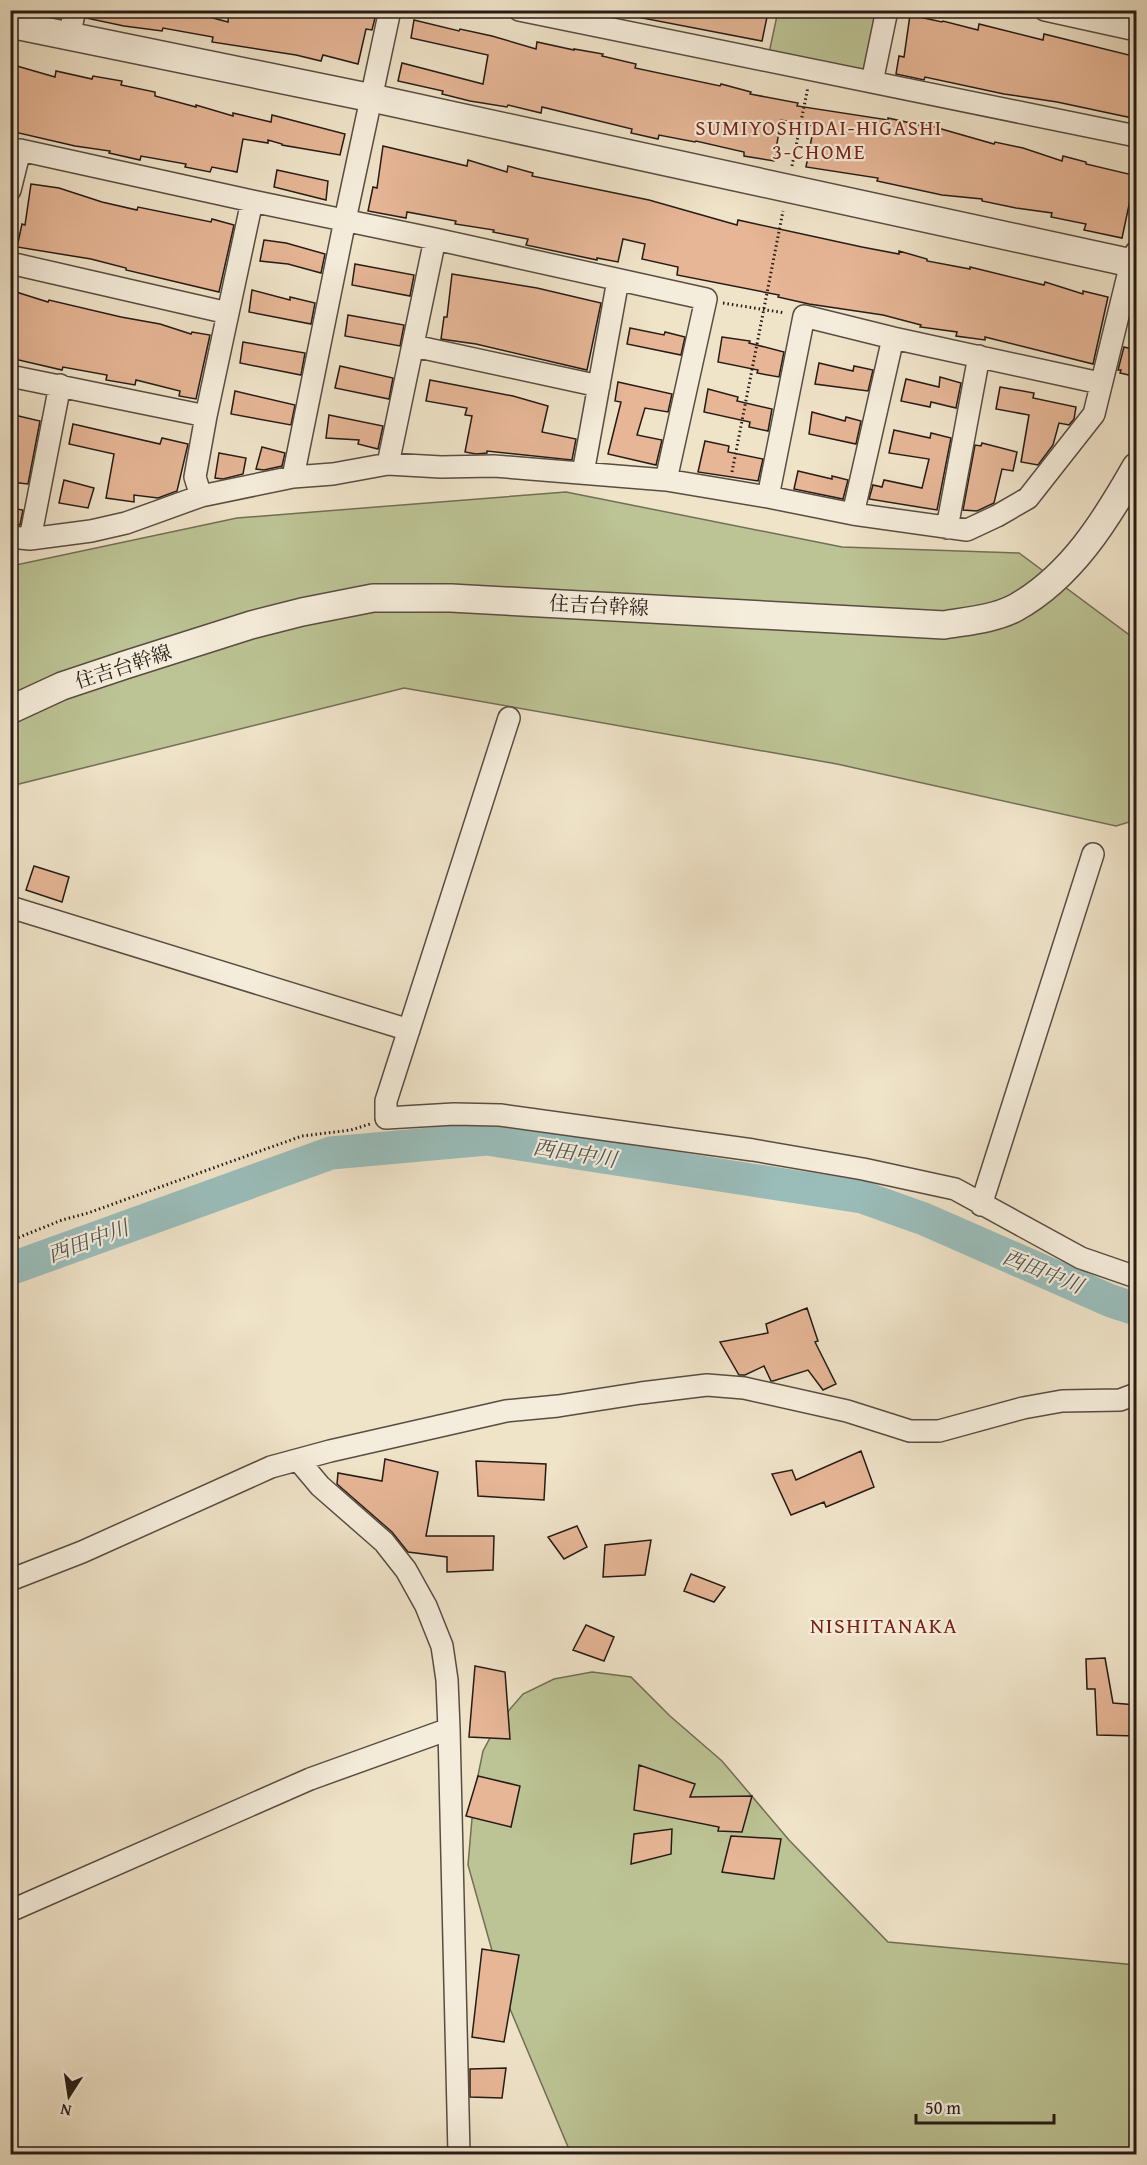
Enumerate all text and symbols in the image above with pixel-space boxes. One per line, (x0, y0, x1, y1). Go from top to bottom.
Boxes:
district label: SUMIYOSHIDAI-HIGASHI 3-CHOME (695, 112, 943, 167)
street label: 住吉台幹線 (548, 588, 650, 622)
street label: 住吉台幹線 (71, 637, 175, 695)
water label: 西田中川 (531, 1131, 621, 1175)
water label: 西田中川 (43, 1211, 135, 1270)
water label: 西田中川 (998, 1241, 1090, 1302)
district label: NISHITANAKA (810, 1609, 958, 1641)
north arrow (39, 2066, 99, 2126)
scale bar (916, 2087, 1054, 2125)
text: 50 m (925, 2094, 961, 2121)
text: N (58, 2098, 74, 2124)

